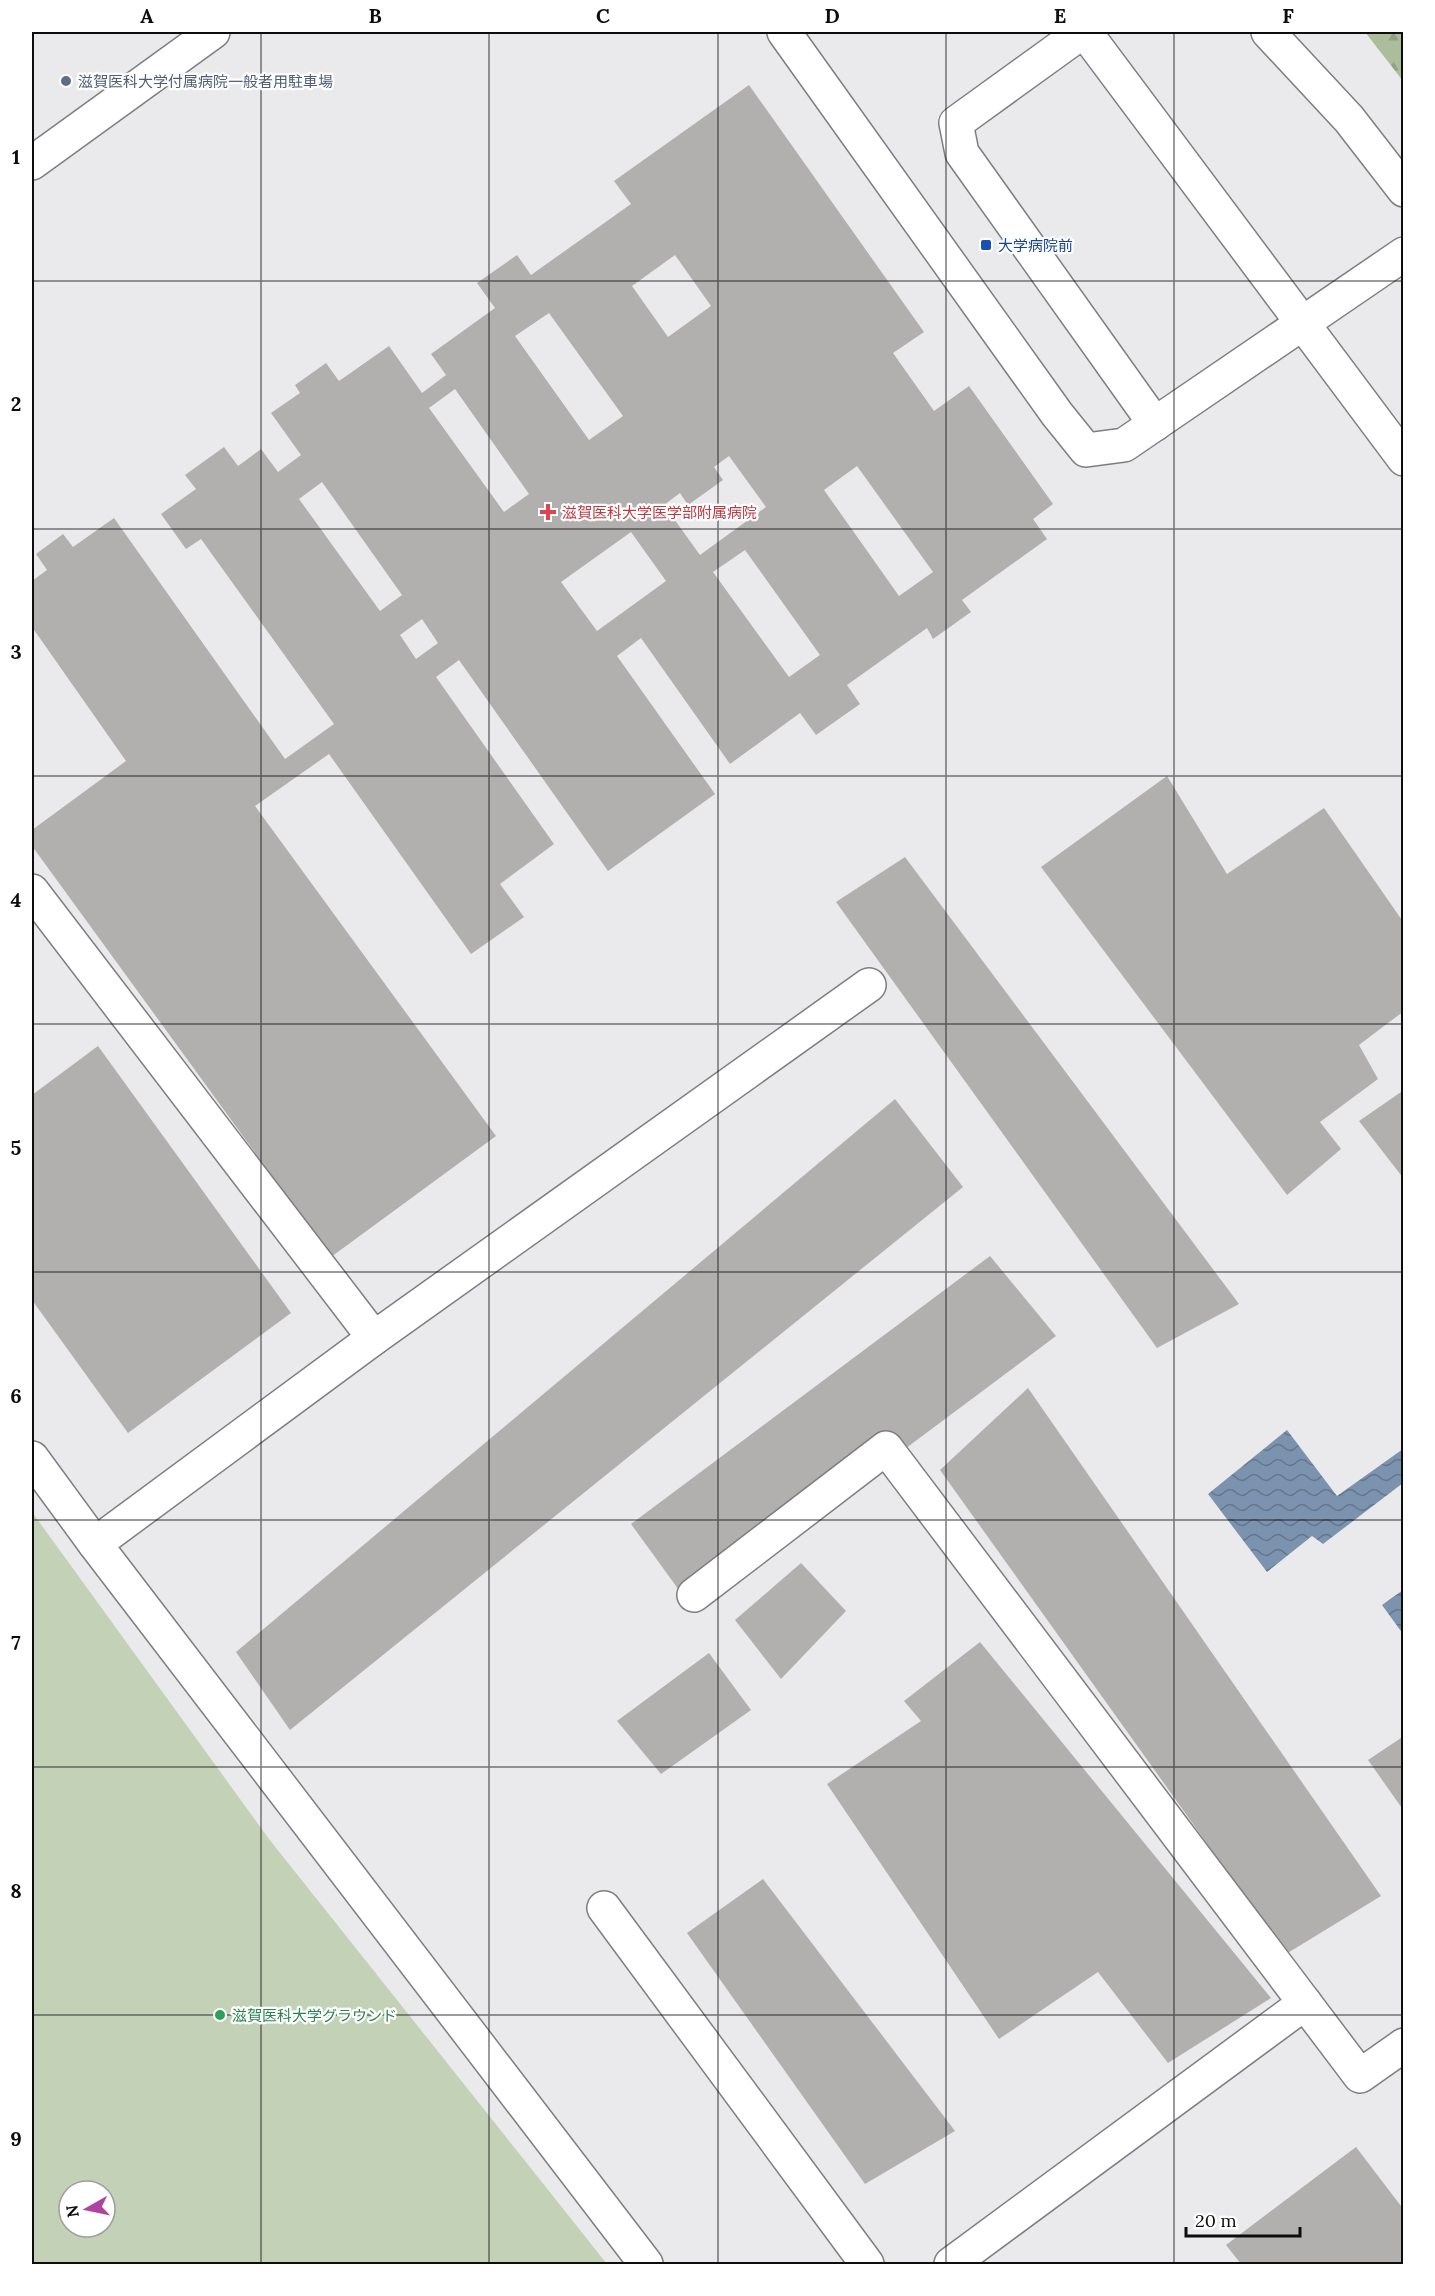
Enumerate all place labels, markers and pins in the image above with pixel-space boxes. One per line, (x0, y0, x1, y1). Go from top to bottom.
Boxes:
place label: 滋賀医科大学付属病院一般者用駐車場 (78, 72, 333, 91)
marker: 滋賀医科大学付属病院一般者用駐車場 (59, 74, 73, 88)
place label: 大学病院前 (998, 236, 1073, 255)
marker: 大学病院前 (979, 238, 993, 252)
marker: 滋賀医科大学医学部附属病院 (539, 503, 557, 521)
place label: 滋賀医科大学医学部附属病院 (562, 503, 757, 522)
place label: 滋賀医科大学グラウンド (232, 2006, 397, 2025)
marker: 滋賀医科大学グラウンド (213, 2008, 227, 2022)

